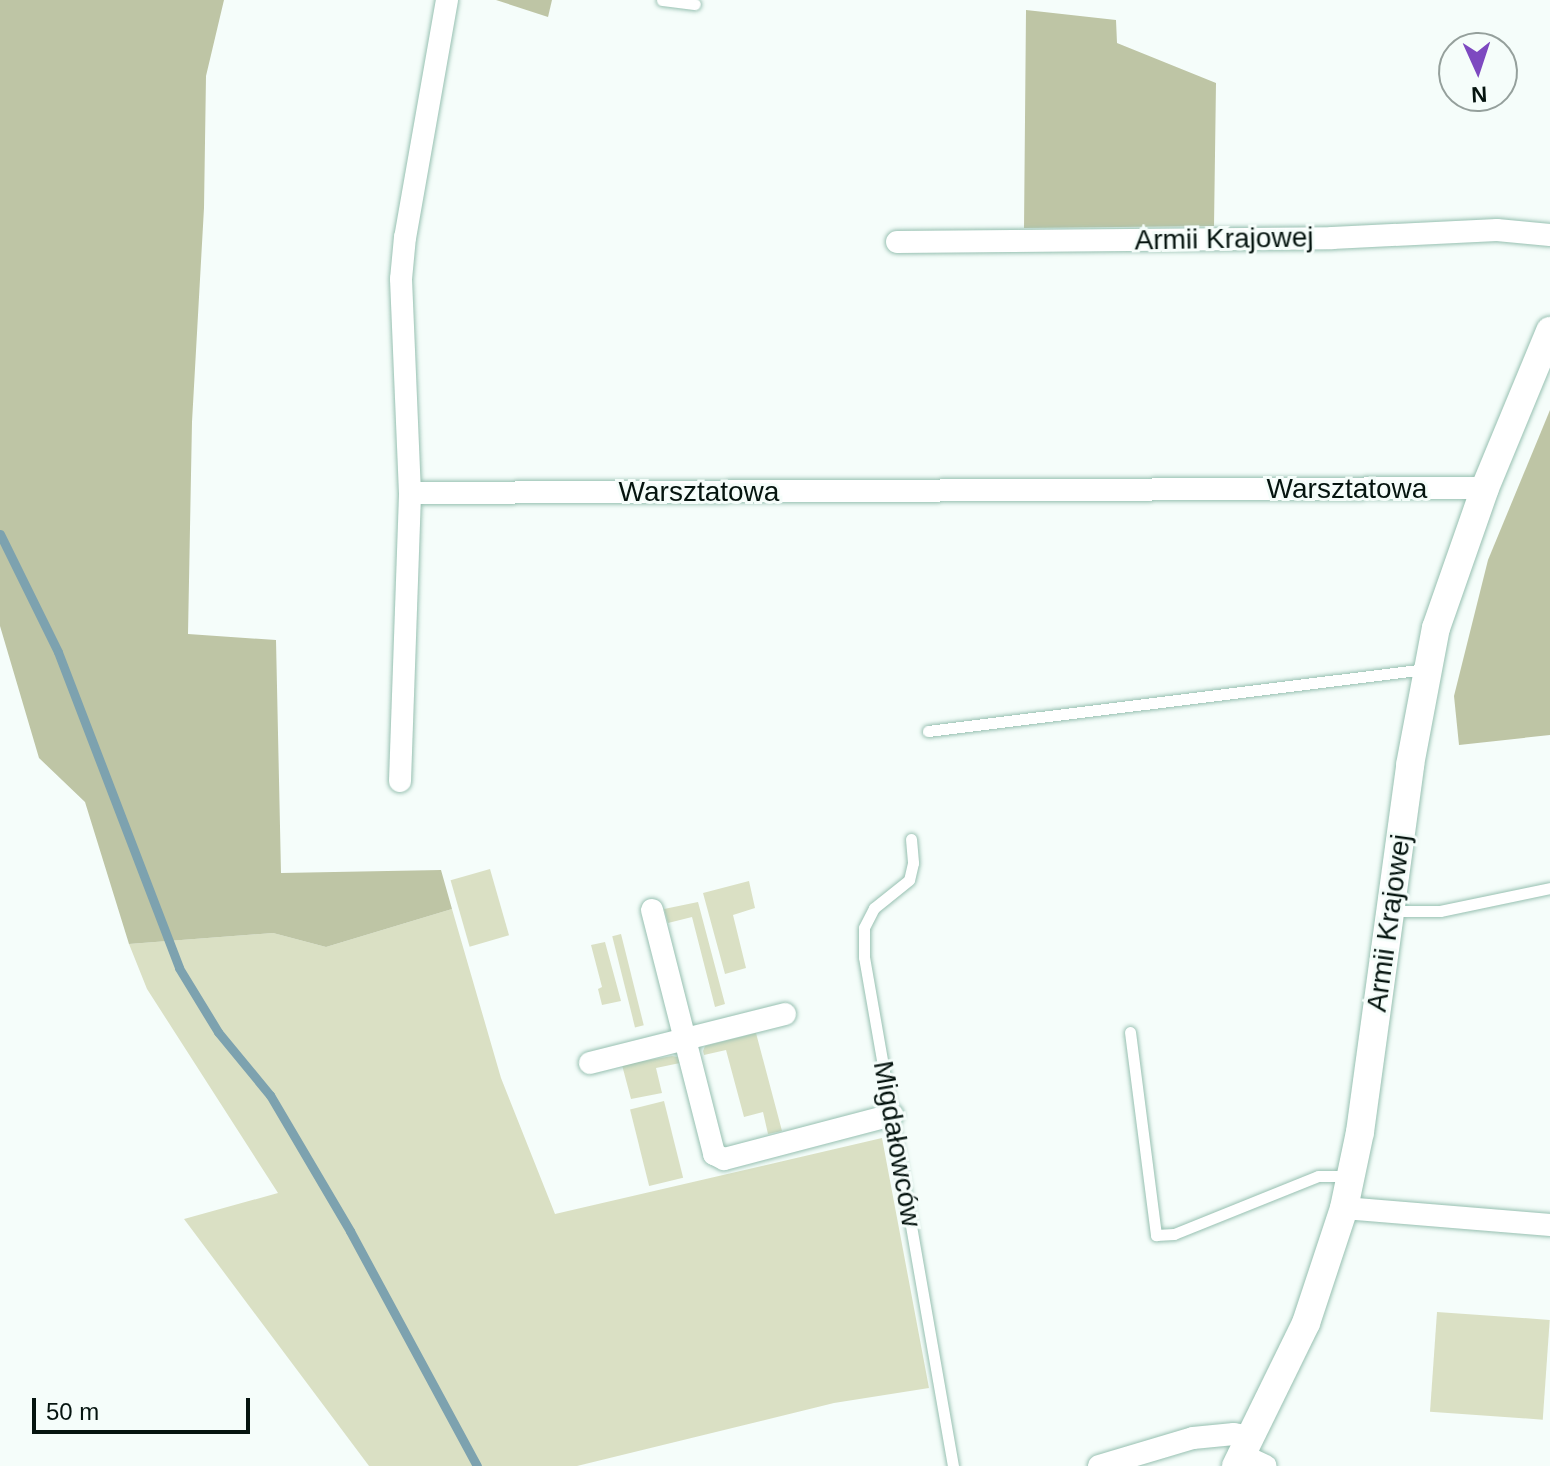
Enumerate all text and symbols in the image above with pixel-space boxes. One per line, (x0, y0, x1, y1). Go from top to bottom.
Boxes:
north arrow (1438, 32, 1518, 112)
text: N (1471, 82, 1488, 107)
street label: Armii Krajowej (1134, 221, 1314, 257)
street label: Warsztatowa (1267, 472, 1427, 506)
street label: Warsztatowa (619, 475, 779, 509)
street label: Armii Krajowej (1360, 832, 1418, 1014)
street label: Migdałowców (866, 1058, 928, 1230)
scale bar (36, 1382, 254, 1432)
text: 50 m (46, 1398, 99, 1425)

